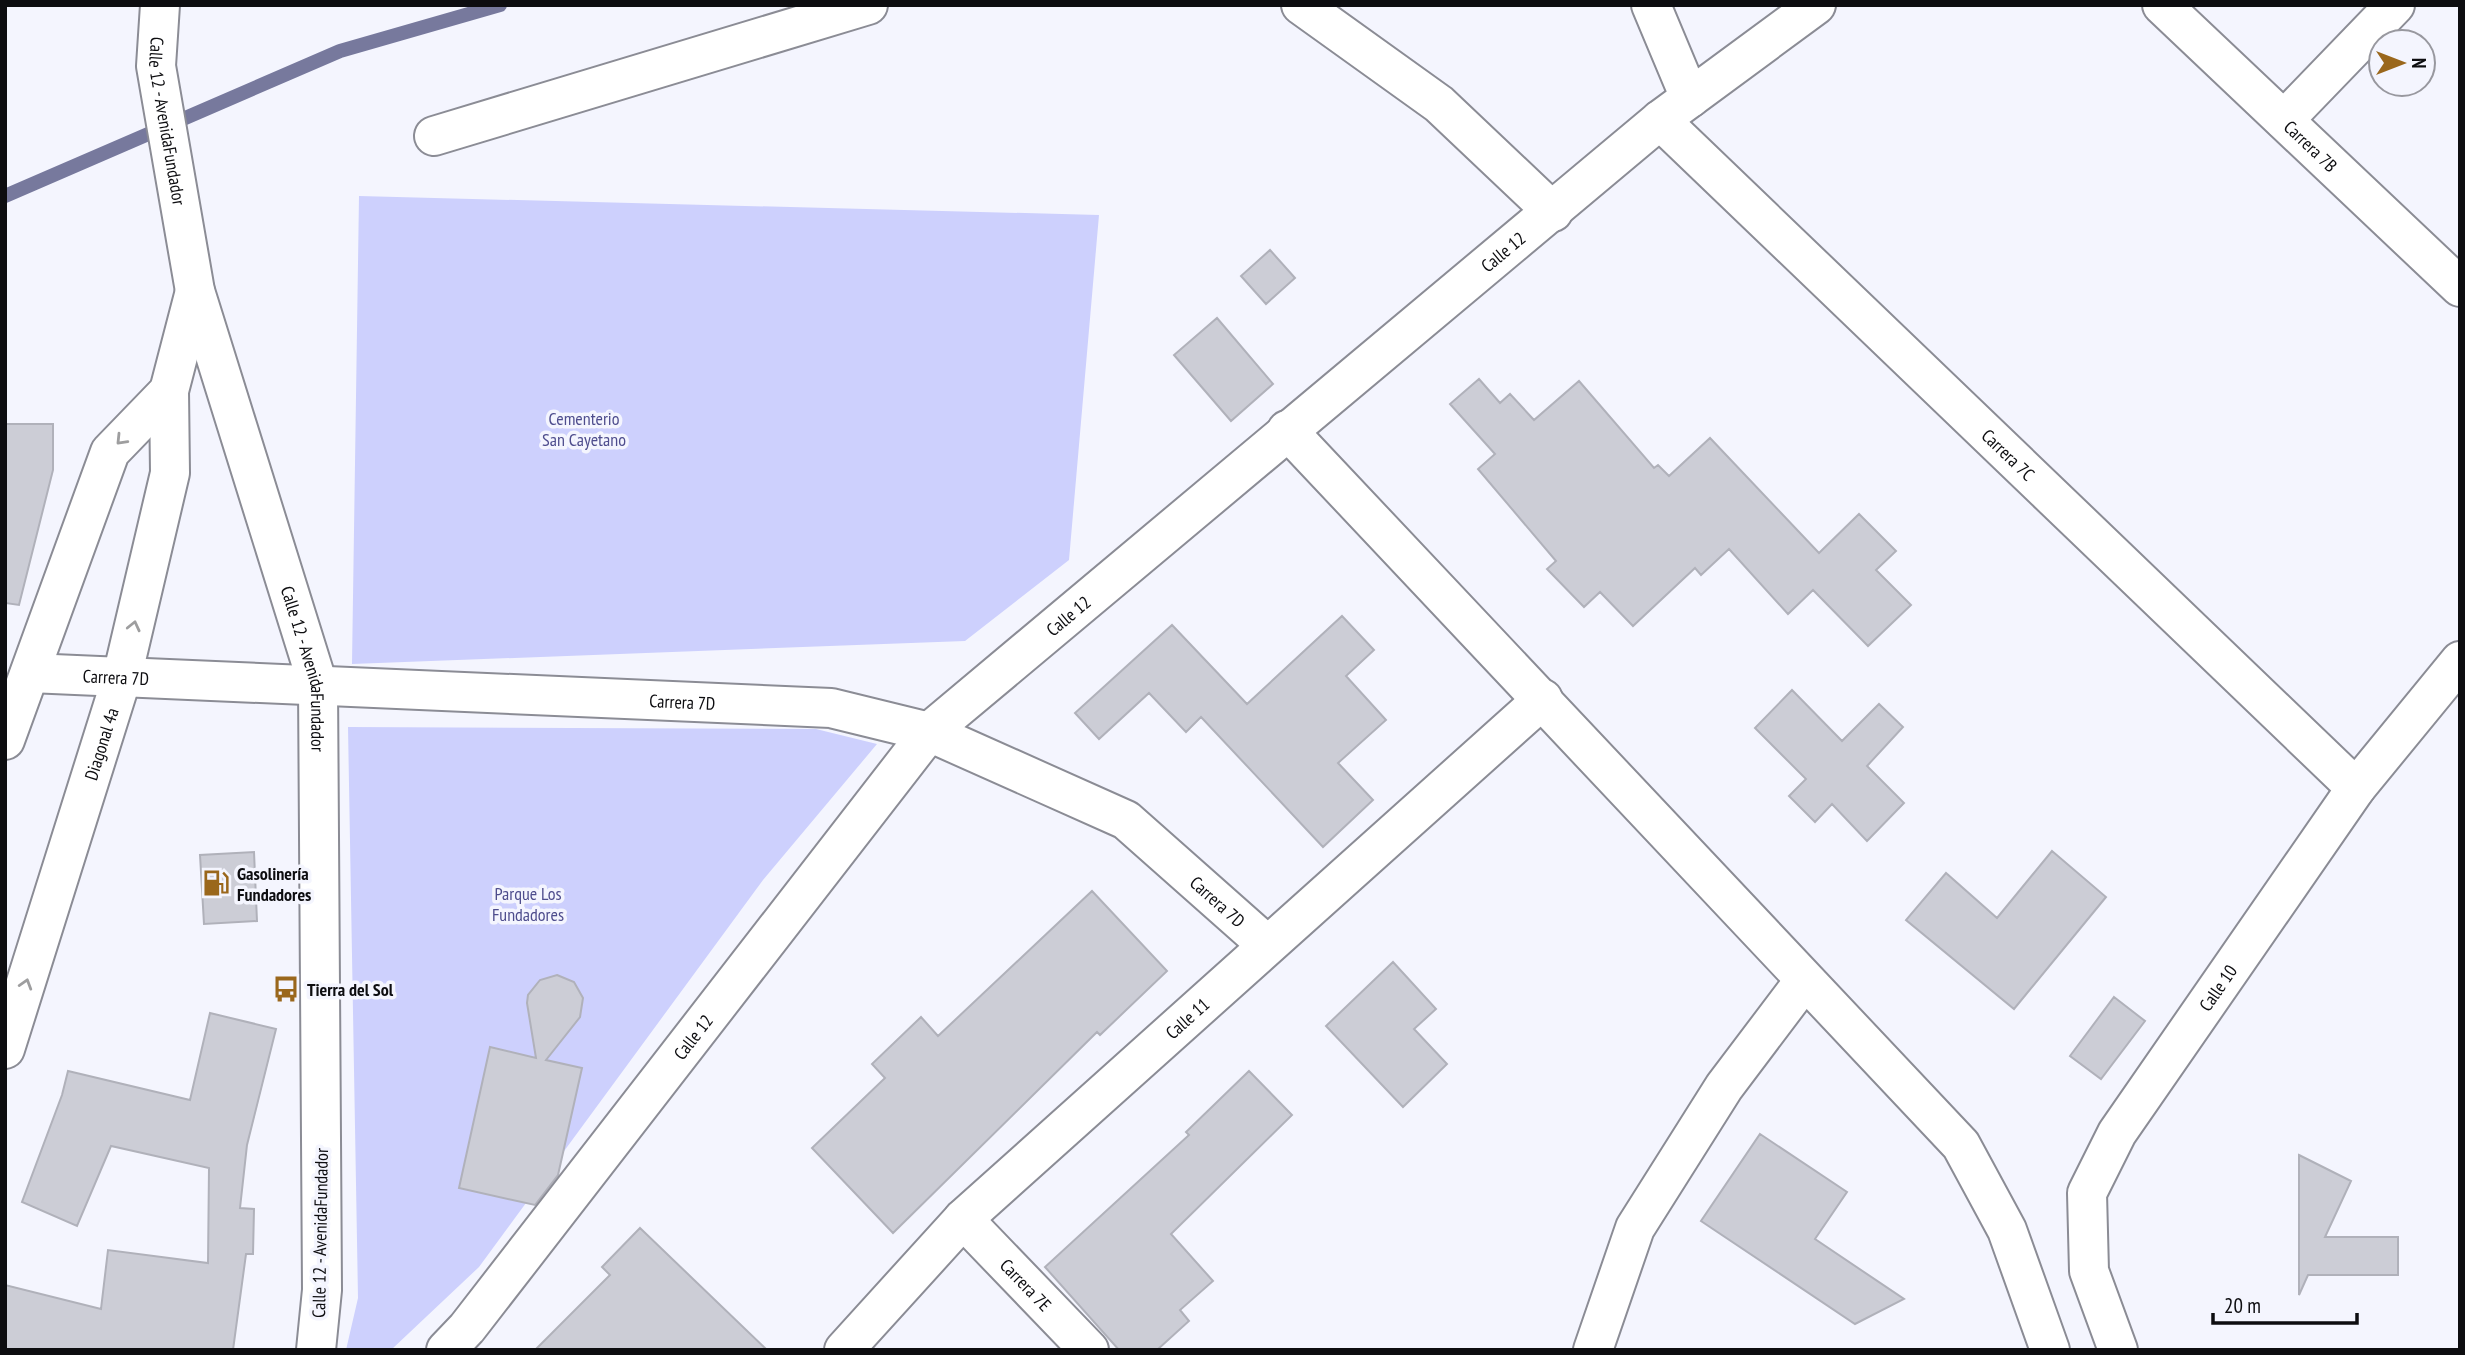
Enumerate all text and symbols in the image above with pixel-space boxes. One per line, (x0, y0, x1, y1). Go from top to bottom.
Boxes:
north arrow (2367, 28, 2437, 98)
street label: Calle 12 - AvenidaFundador (144, 36, 191, 207)
text: N (2407, 58, 2431, 68)
street label: Carrera 7B (2279, 115, 2342, 177)
street label: Calle 12 (1476, 226, 1530, 277)
park label: Cementerio San Cayetano (542, 407, 626, 451)
street label: Carrera 7C (1977, 424, 2040, 485)
one-way arrow (117, 431, 130, 444)
street label: Calle 12 - AvenidaFundador (276, 583, 330, 752)
street label: Calle 12 (1041, 590, 1095, 641)
one-way arrow (126, 620, 140, 632)
street label: Carrera 7D (82, 664, 149, 690)
street label: Carrera 7D (649, 689, 716, 714)
street label: Diagonal 4a (79, 705, 123, 783)
place label: Gasolinería Fundadores (237, 862, 311, 906)
fuel station icon: Gasolinería Fundadores (201, 868, 231, 898)
street label: Carrera 7D (1185, 871, 1250, 932)
park label: Parque Los Fundadores (492, 882, 564, 926)
street label: Calle 10 (2194, 960, 2242, 1015)
bus stop icon: Tierra del Sol (271, 974, 301, 1004)
one-way arrow (17, 978, 32, 990)
place label: Tierra del Sol (307, 978, 394, 1001)
street label: Calle 11 (1160, 992, 1214, 1044)
street label: Calle 12 (668, 1009, 718, 1064)
street label: Calle 12 - AvenidaFundador (307, 1148, 333, 1318)
street label: Carrera 7E (995, 1253, 1057, 1316)
scale bar (2213, 1282, 2356, 1326)
text: 20 m (2224, 1292, 2261, 1319)

